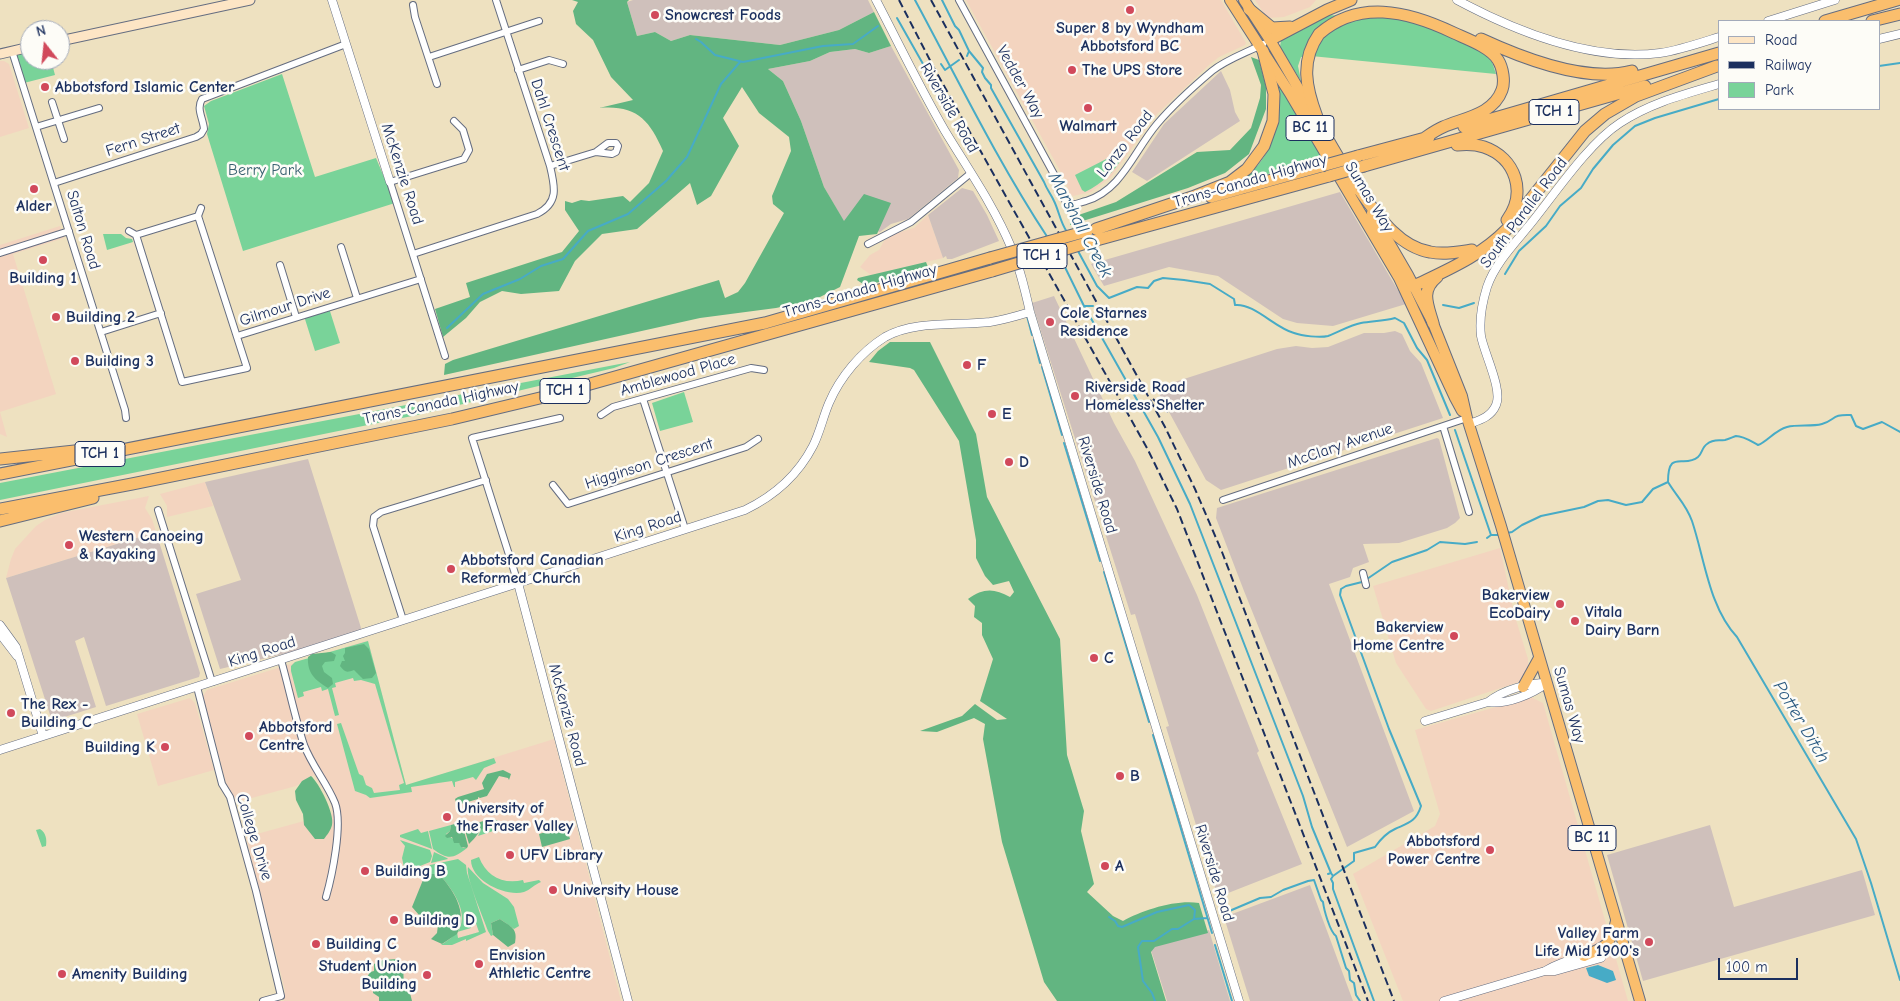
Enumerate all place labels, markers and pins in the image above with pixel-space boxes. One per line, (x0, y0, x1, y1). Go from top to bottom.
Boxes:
marker: Super 8 by Wyndham Abbotsford BC (1124, 4, 1136, 16)
place label: Snowcrest Foods (665, 5, 781, 25)
marker: Snowcrest Foods (649, 9, 661, 21)
place label: Super 8 by Wyndham Abbotsford BC (1056, 18, 1204, 56)
place label: The UPS Store (1082, 60, 1182, 80)
marker: The UPS Store (1066, 64, 1078, 76)
place label: Abbotsford Islamic Center (55, 77, 234, 97)
marker: Abbotsford Islamic Center (39, 81, 51, 93)
marker: Walmart (1082, 102, 1094, 114)
place label: Walmart (1059, 116, 1117, 136)
marker: Alder (28, 183, 40, 195)
place label: Alder (16, 196, 52, 216)
marker: Building 1 (37, 254, 49, 266)
place label: Building 1 (9, 268, 77, 288)
place label: Cole Starnes Residence (1060, 303, 1147, 341)
place label: Building 2 (66, 307, 135, 327)
marker: Building 2 (50, 311, 62, 323)
marker: Cole Starnes Residence (1044, 316, 1056, 328)
place label: Building 3 (85, 351, 154, 371)
marker: Building 3 (69, 355, 81, 367)
place label: F (977, 355, 986, 375)
marker: F (961, 359, 973, 371)
place label: Riverside Road Homeless Shelter (1085, 377, 1204, 415)
marker: Riverside Road Homeless Shelter (1069, 390, 1081, 402)
place label: E (1002, 404, 1011, 424)
marker: E (986, 408, 998, 420)
place label: D (1019, 452, 1029, 472)
marker: D (1003, 456, 1015, 468)
place label: Western Canoeing & Kayaking (79, 526, 204, 564)
marker: Western Canoeing & Kayaking (63, 539, 75, 551)
place label: Abbotsford Canadian Reformed Church (461, 550, 604, 588)
marker: Abbotsford Canadian Reformed Church (445, 563, 457, 575)
place label: Bakerview EcoDairy (1482, 585, 1550, 623)
marker: Bakerview EcoDairy (1554, 598, 1566, 610)
place label: Vitala Dairy Barn (1585, 602, 1659, 640)
marker: Vitala Dairy Barn (1569, 615, 1581, 627)
place label: Bakerview Home Centre (1353, 617, 1444, 655)
marker: Bakerview Home Centre (1448, 630, 1460, 642)
place label: C (1104, 648, 1114, 668)
marker: C (1088, 652, 1100, 664)
place label: The Rex - Building C (21, 694, 92, 732)
marker: The Rex - Building C (5, 707, 17, 719)
place label: Abbotsford Centre (259, 717, 332, 755)
marker: Abbotsford Centre (243, 730, 255, 742)
place label: Building K (85, 737, 155, 757)
marker: Building K (159, 741, 171, 753)
place label: B (1130, 766, 1140, 786)
marker: B (1114, 770, 1126, 782)
place label: University of the Fraser Valley (457, 798, 573, 836)
marker: University of the Fraser Valley (441, 811, 453, 823)
place label: Abbotsford Power Centre (1388, 831, 1480, 869)
marker: Abbotsford Power Centre (1484, 844, 1496, 856)
place label: UFV Library (520, 845, 603, 865)
marker: UFV Library (504, 849, 516, 861)
place label: A (1115, 856, 1124, 876)
marker: A (1099, 860, 1111, 872)
place label: Building B (375, 861, 446, 881)
marker: Building B (359, 865, 371, 877)
place label: University House (563, 880, 679, 900)
marker: University House (547, 884, 559, 896)
place label: Building D (404, 910, 475, 930)
marker: Building D (388, 914, 400, 926)
place label: Valley Farm Life Mid 1900's (1535, 923, 1639, 961)
place label: Building C (326, 934, 397, 954)
marker: Valley Farm Life Mid 1900's (1643, 936, 1655, 948)
marker: Building C (310, 938, 322, 950)
place label: Envision Athletic Centre (489, 945, 591, 983)
place label: Student Union Building (319, 956, 417, 994)
marker: Envision Athletic Centre (473, 958, 485, 970)
place label: Amenity Building (72, 964, 188, 984)
marker: Amenity Building (56, 968, 68, 980)
marker: Student Union Building (421, 969, 433, 981)

